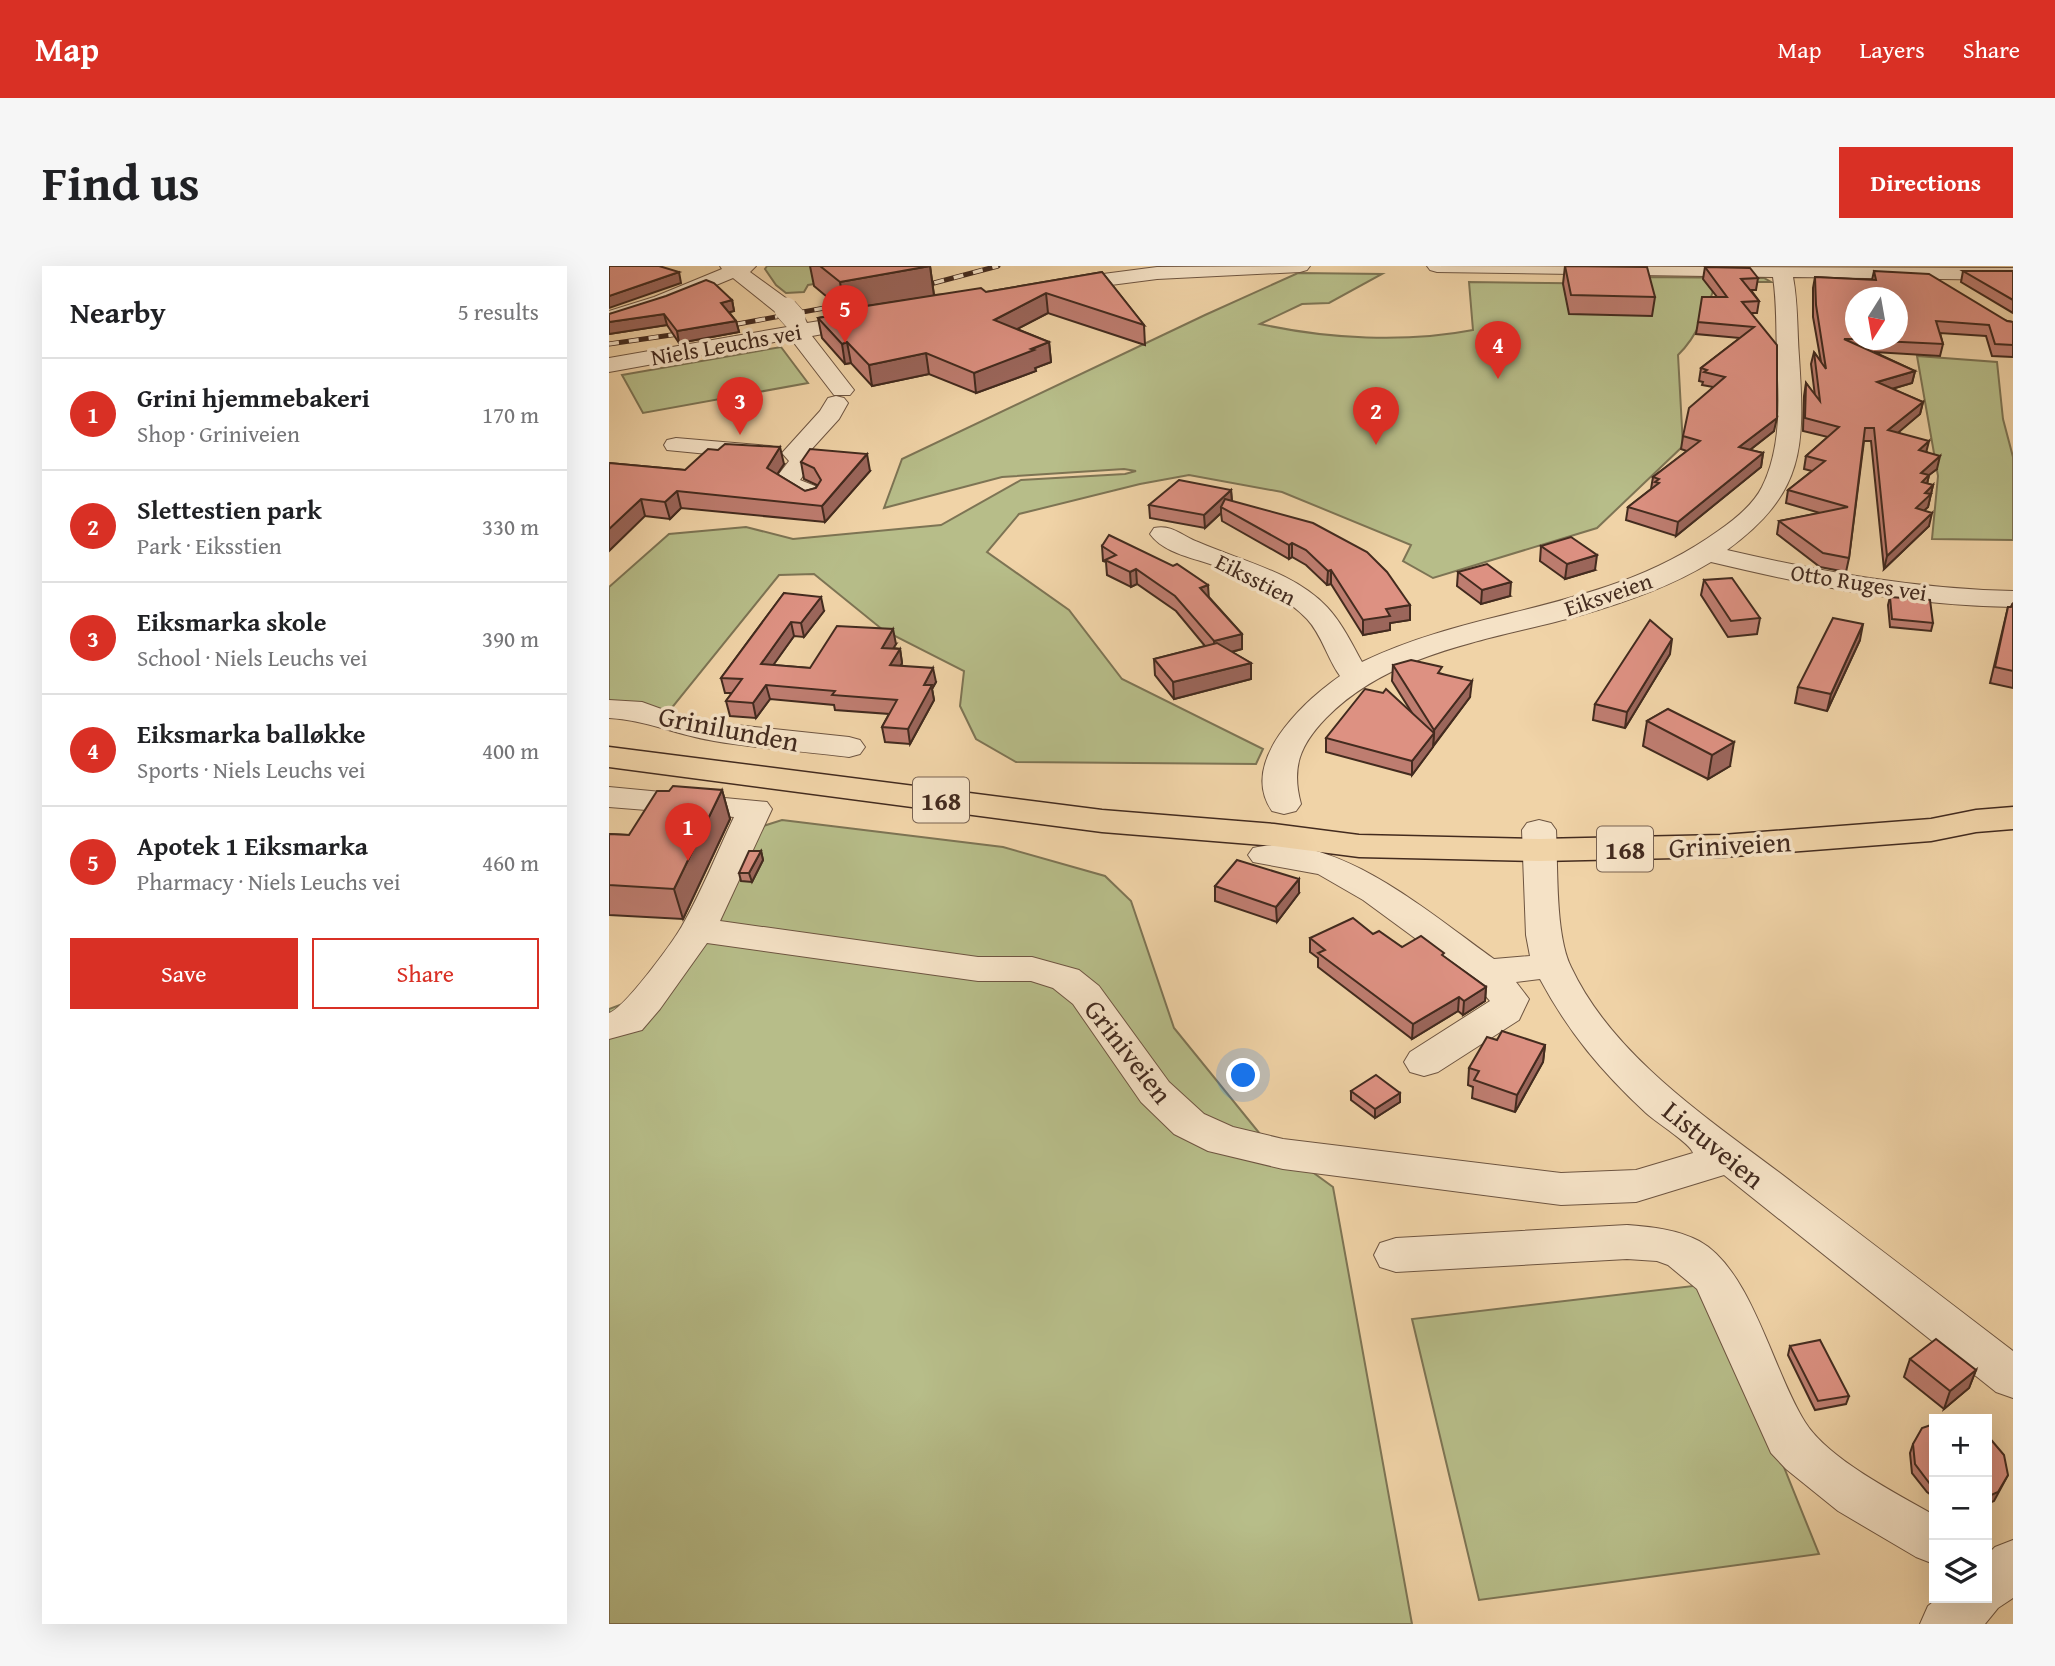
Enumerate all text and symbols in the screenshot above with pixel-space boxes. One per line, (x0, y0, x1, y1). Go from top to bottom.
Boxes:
text: Map (35, 25, 99, 73)
text: Map (1778, 32, 1821, 67)
text: Layers (1859, 32, 1925, 67)
text: Share (1963, 32, 2020, 67)
text: Find us (42, 146, 200, 218)
button: Directions (1839, 147, 2013, 218)
pin: 5 (822, 285, 868, 343)
north arrow (1845, 287, 1908, 350)
text: Nearby (70, 290, 166, 334)
text: 5 results (458, 295, 539, 328)
street label: Niels Leuchs vei (648, 315, 804, 373)
pin: 4 (1475, 321, 1521, 379)
pin: 3 (717, 377, 763, 435)
text: Grini hjemmebakeri (137, 378, 370, 417)
pin: 2 (1353, 387, 1399, 445)
text: 1 (87, 398, 99, 431)
text: 170 m (482, 398, 539, 431)
text: Shop · Griniveien (137, 417, 300, 450)
text: Slettestien park (137, 490, 322, 529)
text: 2 (87, 510, 99, 543)
text: 330 m (482, 510, 539, 543)
text: Park · Eiksstien (137, 529, 282, 562)
street label: Eiksstien (1210, 545, 1302, 613)
street label: Otto Ruges vei (1789, 555, 1929, 609)
street label: Eiksveien (1560, 564, 1656, 624)
text: Eiksmarka skole (137, 602, 326, 641)
text: 3 (87, 622, 99, 655)
text: 390 m (482, 622, 539, 655)
text: School · Niels Leuchs vei (137, 641, 367, 674)
street label: Grinilunden (655, 694, 803, 762)
text: Eiksmarka balløkke (137, 714, 366, 753)
text: 4 (87, 734, 99, 767)
text: 400 m (482, 734, 539, 767)
text: Sports · Niels Leuchs vei (137, 753, 366, 786)
road number: 168 (913, 778, 969, 822)
pin: 1 (665, 803, 711, 861)
street label: Griniveien (1668, 820, 1793, 868)
text: Apotek 1 Eiksmarka (137, 826, 368, 865)
road number: 168 (1597, 827, 1653, 872)
text: 5 (87, 846, 99, 879)
text: 460 m (482, 846, 539, 879)
text: Pharmacy · Niels Leuchs vei (137, 865, 400, 898)
button: Save (70, 938, 298, 1009)
button: Share (312, 938, 539, 1009)
street label: Griniveien (1075, 990, 1183, 1112)
your location (1226, 1058, 1260, 1092)
street label: Listuveien (1654, 1090, 1774, 1198)
map controls (1929, 1414, 1992, 1603)
button: + (1929, 1414, 1992, 1477)
button: − (1929, 1477, 1992, 1540)
button: layers (1929, 1540, 1992, 1603)

